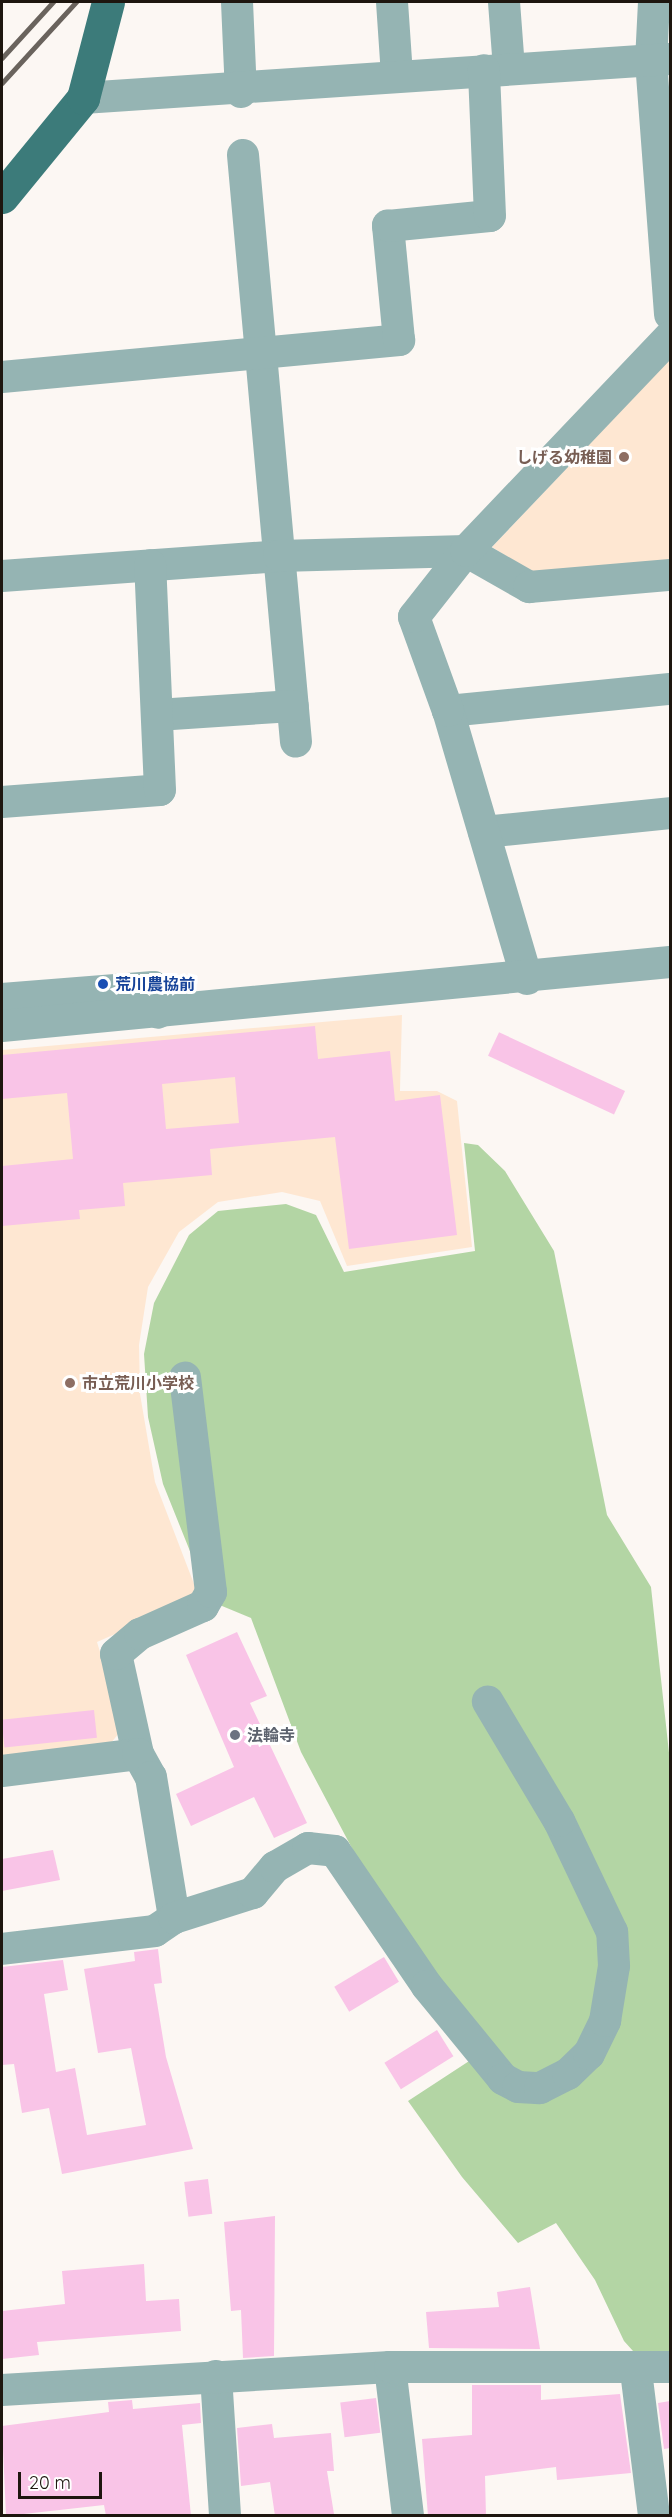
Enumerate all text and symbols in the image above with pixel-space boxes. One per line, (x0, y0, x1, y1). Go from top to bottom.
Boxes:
place label: しげる幼稚園 (516, 447, 612, 467)
marker: しげる幼稚園 (617, 450, 631, 464)
place label: 荒川農協前 (115, 974, 195, 994)
marker: 荒川農協前 (96, 977, 110, 991)
place label: 市立荒川小学校 (82, 1373, 194, 1393)
marker: 市立荒川小学校 (63, 1376, 77, 1390)
place label: 法輪寺 (247, 1725, 295, 1745)
marker: 法輪寺 (228, 1728, 242, 1742)
scale bar (21, 2460, 105, 2498)
text: 20 m (29, 2471, 71, 2494)

